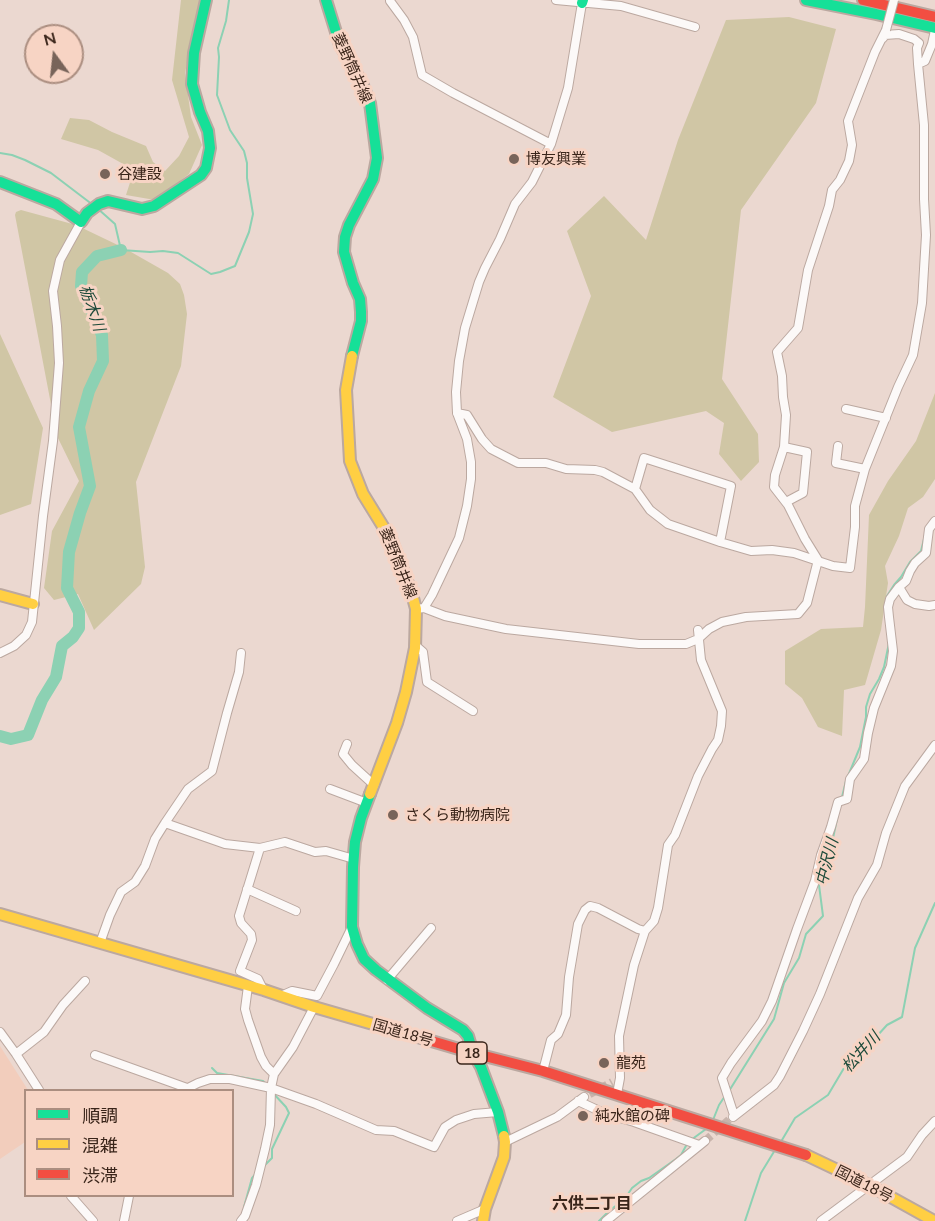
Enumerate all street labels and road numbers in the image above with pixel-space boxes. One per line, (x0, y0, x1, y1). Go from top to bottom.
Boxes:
street label: 菱野筒井線 (329, 30, 375, 106)
street label: 菱野筒井線 (376, 525, 420, 601)
street label: 国道18号 (371, 1016, 435, 1050)
road number: 18 (457, 1042, 487, 1064)
street label: 国道18号 (832, 1162, 896, 1206)

